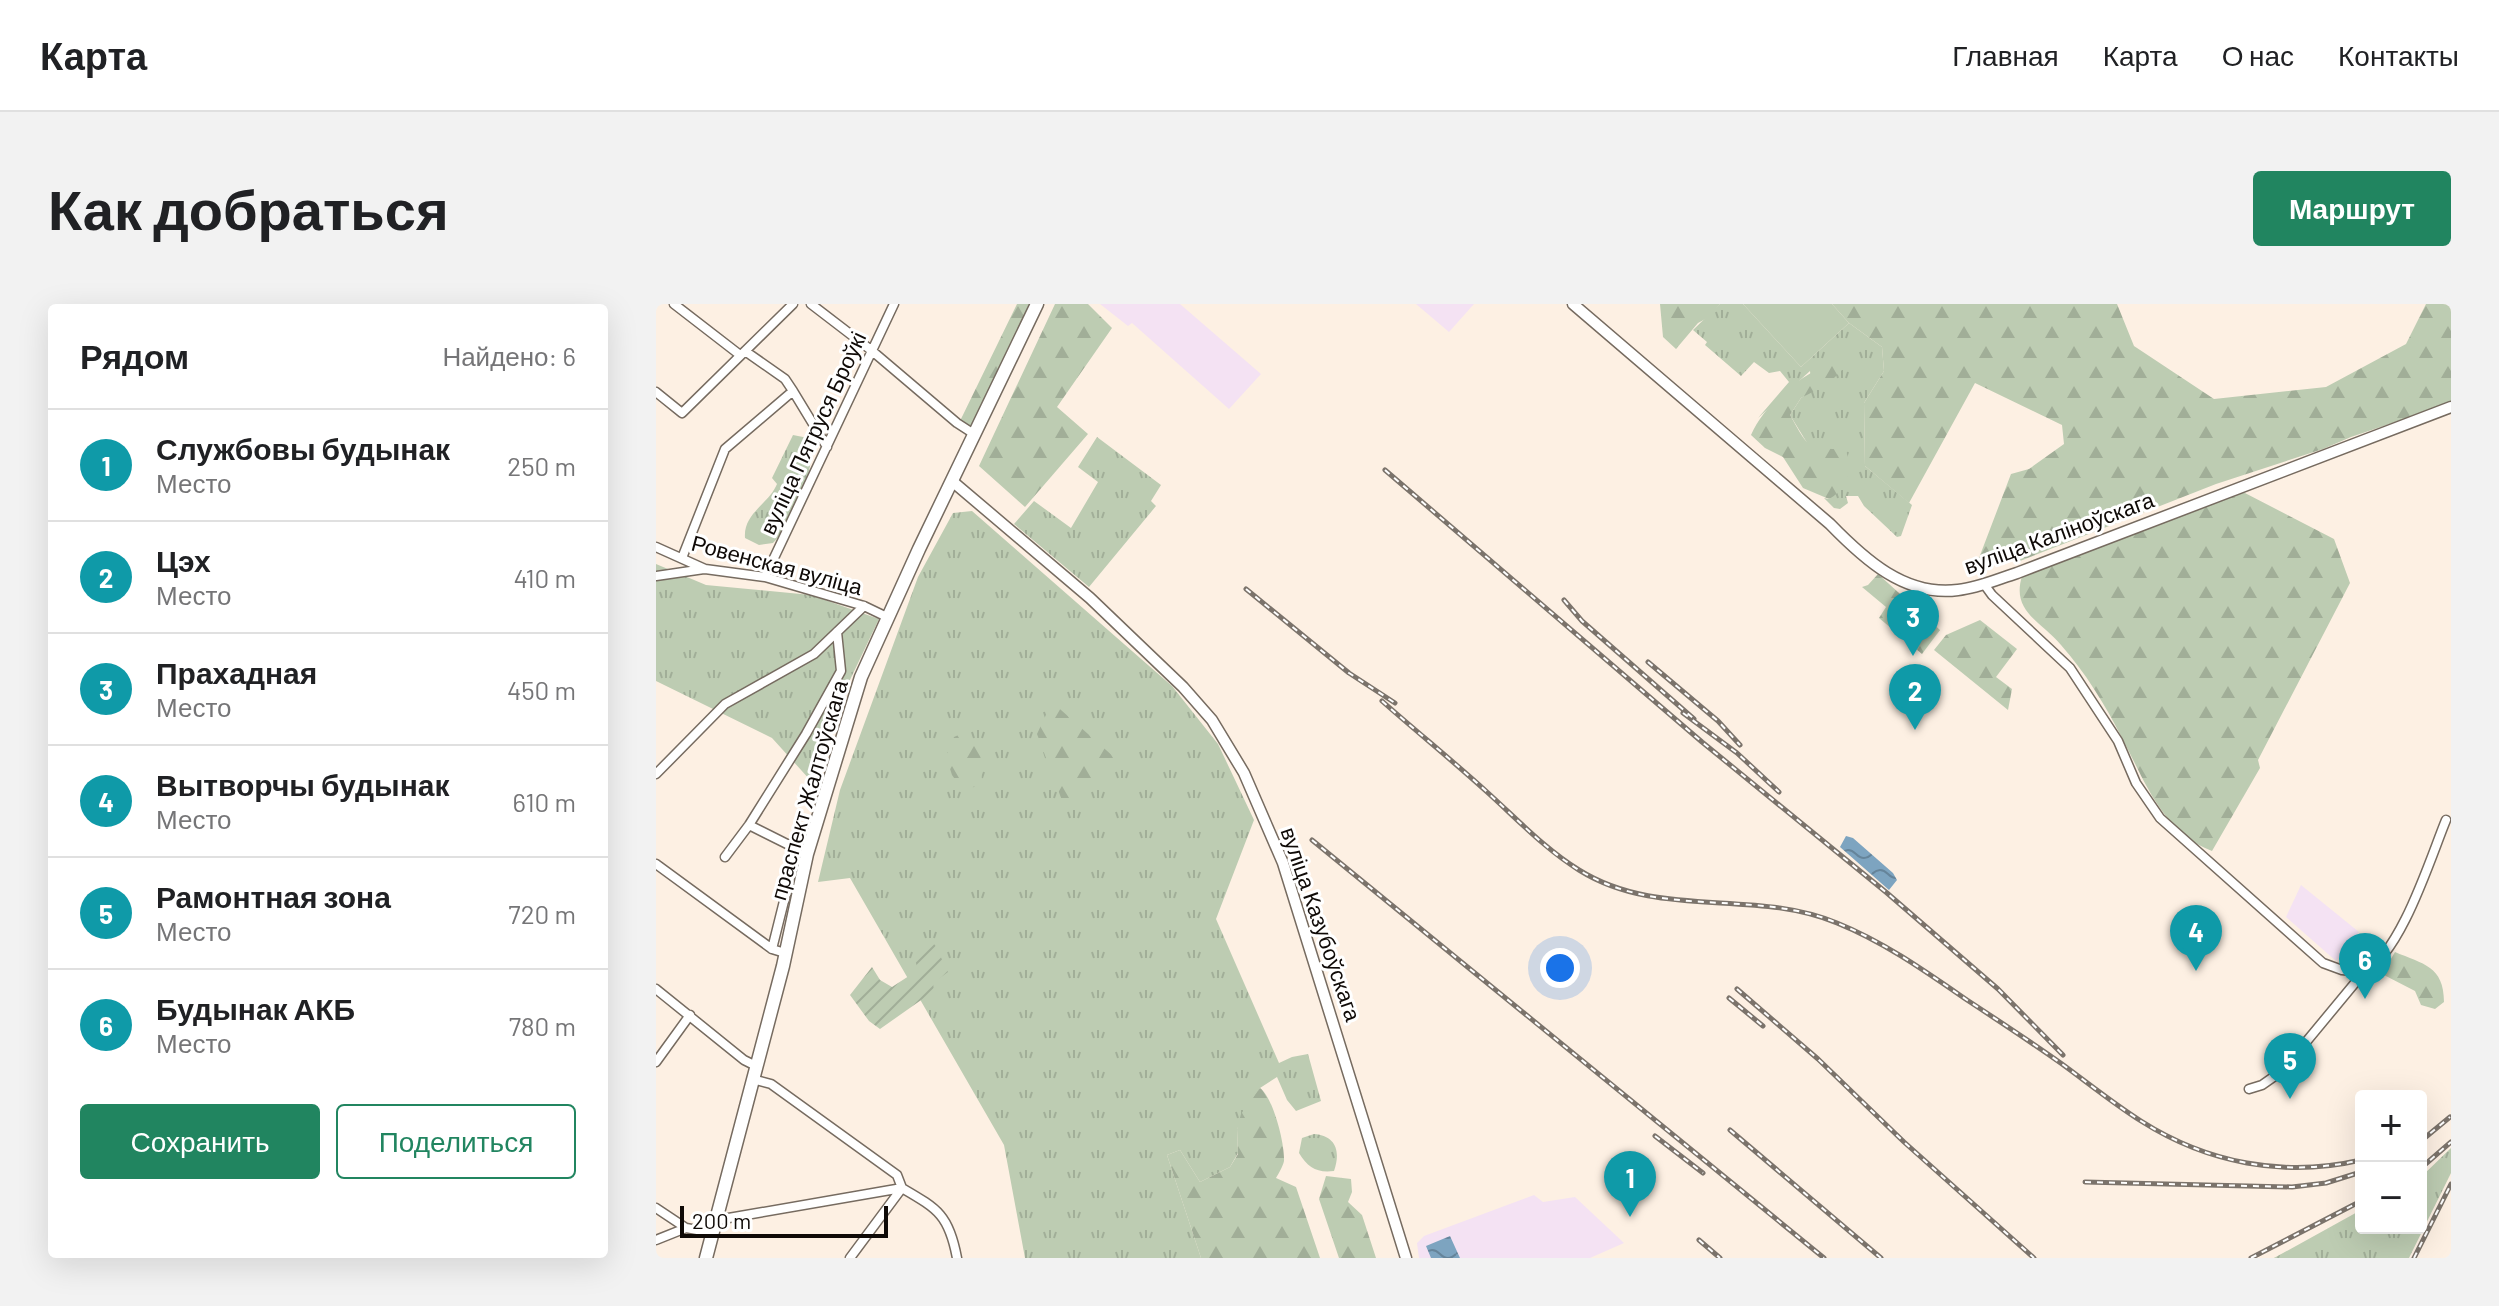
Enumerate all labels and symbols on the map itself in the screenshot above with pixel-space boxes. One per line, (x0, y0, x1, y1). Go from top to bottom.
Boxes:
street label: вуліца Пятруся Броўкі (754, 327, 871, 539)
street label: вуліца Каліноўскага (1960, 485, 2158, 579)
street label: Ровенская вуліца (689, 529, 866, 600)
pin: 3 (1887, 590, 1939, 656)
pin: 2 (1889, 664, 1941, 730)
street label: праспект Жалтоўскага (764, 676, 853, 903)
street label: вуліца Казубоўскага (1276, 823, 1368, 1025)
pin: 4 (2170, 905, 2222, 971)
pin: 6 (2339, 933, 2391, 999)
your location (1540, 948, 1580, 988)
pin: 5 (2264, 1033, 2316, 1099)
pin: 1 (1604, 1151, 1656, 1217)
scale bar (680, 1202, 888, 1238)

